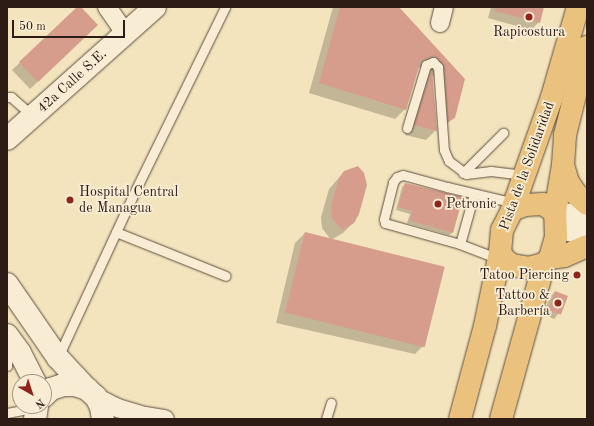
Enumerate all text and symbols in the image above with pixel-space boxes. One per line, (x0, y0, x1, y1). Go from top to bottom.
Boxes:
scale bar (14, 12, 127, 38)
marker: Rapicostura (524, 12, 534, 22)
text: 50 m (19, 21, 46, 33)
place label: Rapicostura (493, 24, 565, 40)
street label: 42a Calle S.E. (34, 45, 110, 117)
street label: Pista de la Solidaridad (496, 99, 558, 233)
place label: Hospital Central de Managua (79, 184, 178, 216)
marker: Hospital Central de Managua (64, 194, 76, 206)
place label: Petronic (446, 196, 496, 212)
marker: Petronic (433, 199, 443, 209)
place label: Tatoo Piercing (480, 267, 569, 283)
marker: Tatoo Piercing (572, 270, 582, 280)
place label: Tattoo & Barbería (495, 287, 550, 320)
marker: Tattoo & Barbería (553, 298, 563, 308)
north arrow (12, 374, 52, 414)
text: N (33, 396, 46, 410)

